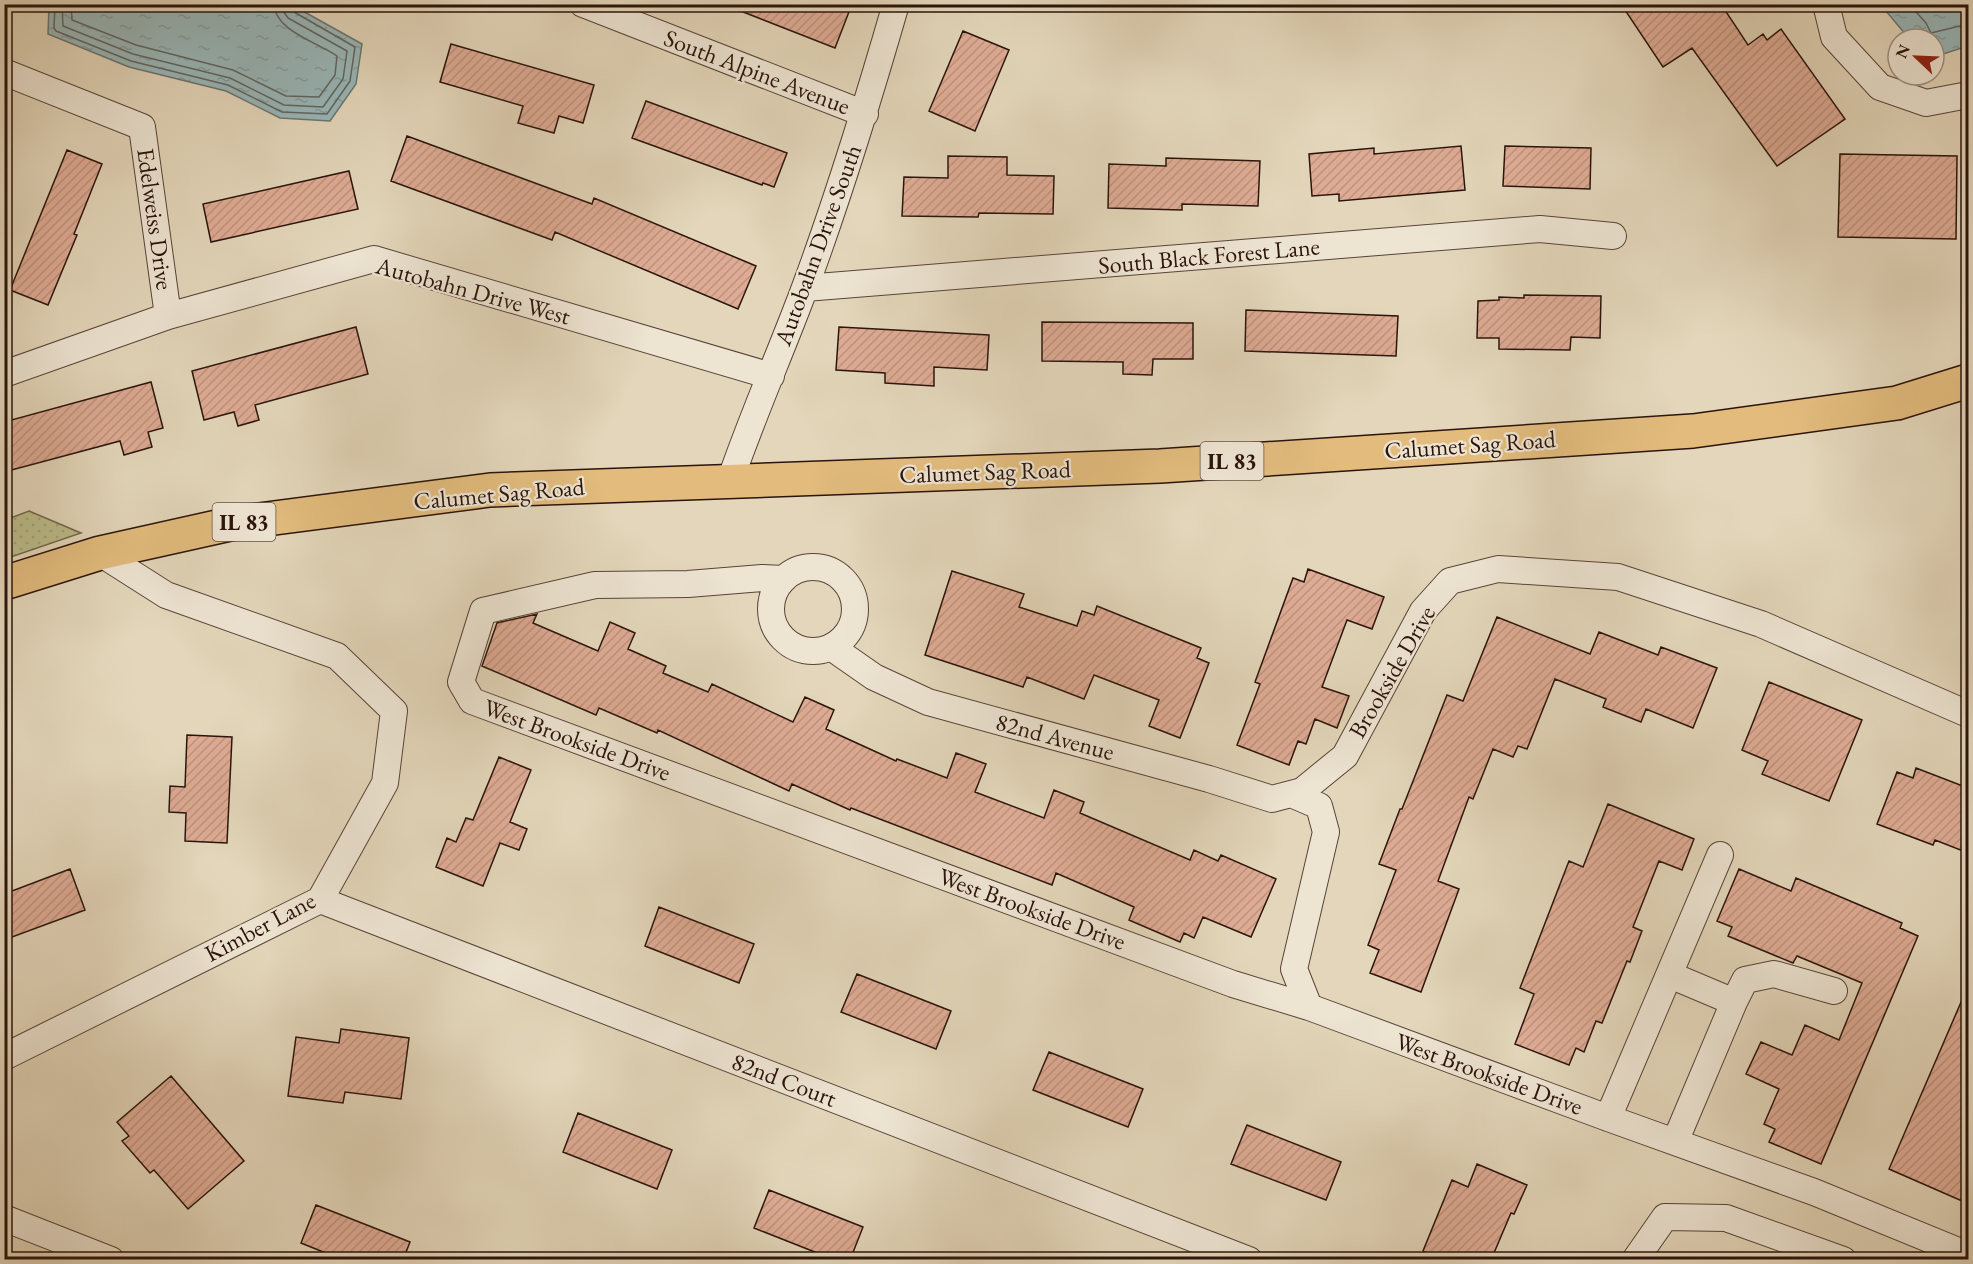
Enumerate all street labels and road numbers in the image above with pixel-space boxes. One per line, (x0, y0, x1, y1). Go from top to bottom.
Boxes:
street label: South Alpine Avenue (660, 22, 855, 121)
street label: Autobahn Drive South (766, 140, 868, 350)
street label: Edelweiss Drive (130, 146, 181, 292)
street label: South Black Forest Lane (1097, 230, 1321, 281)
street label: Autobahn Drive West (371, 249, 574, 332)
street label: Calumet Sag Road (1383, 423, 1557, 466)
road number: IL 83 (1200, 442, 1264, 480)
street label: Calumet Sag Road (899, 453, 1072, 490)
street label: Calumet Sag Road (412, 471, 587, 516)
road number: IL 83 (212, 503, 276, 541)
street label: Brookside Drive (1341, 600, 1442, 744)
street label: West Brookside Drive (479, 691, 675, 788)
street label: 82nd Avenue (992, 706, 1118, 767)
street label: West Brookside Drive (934, 860, 1130, 957)
street label: Kimber Lane (199, 884, 320, 969)
street label: West Brookside Drive (1391, 1025, 1587, 1122)
street label: 82nd Court (727, 1045, 841, 1114)

